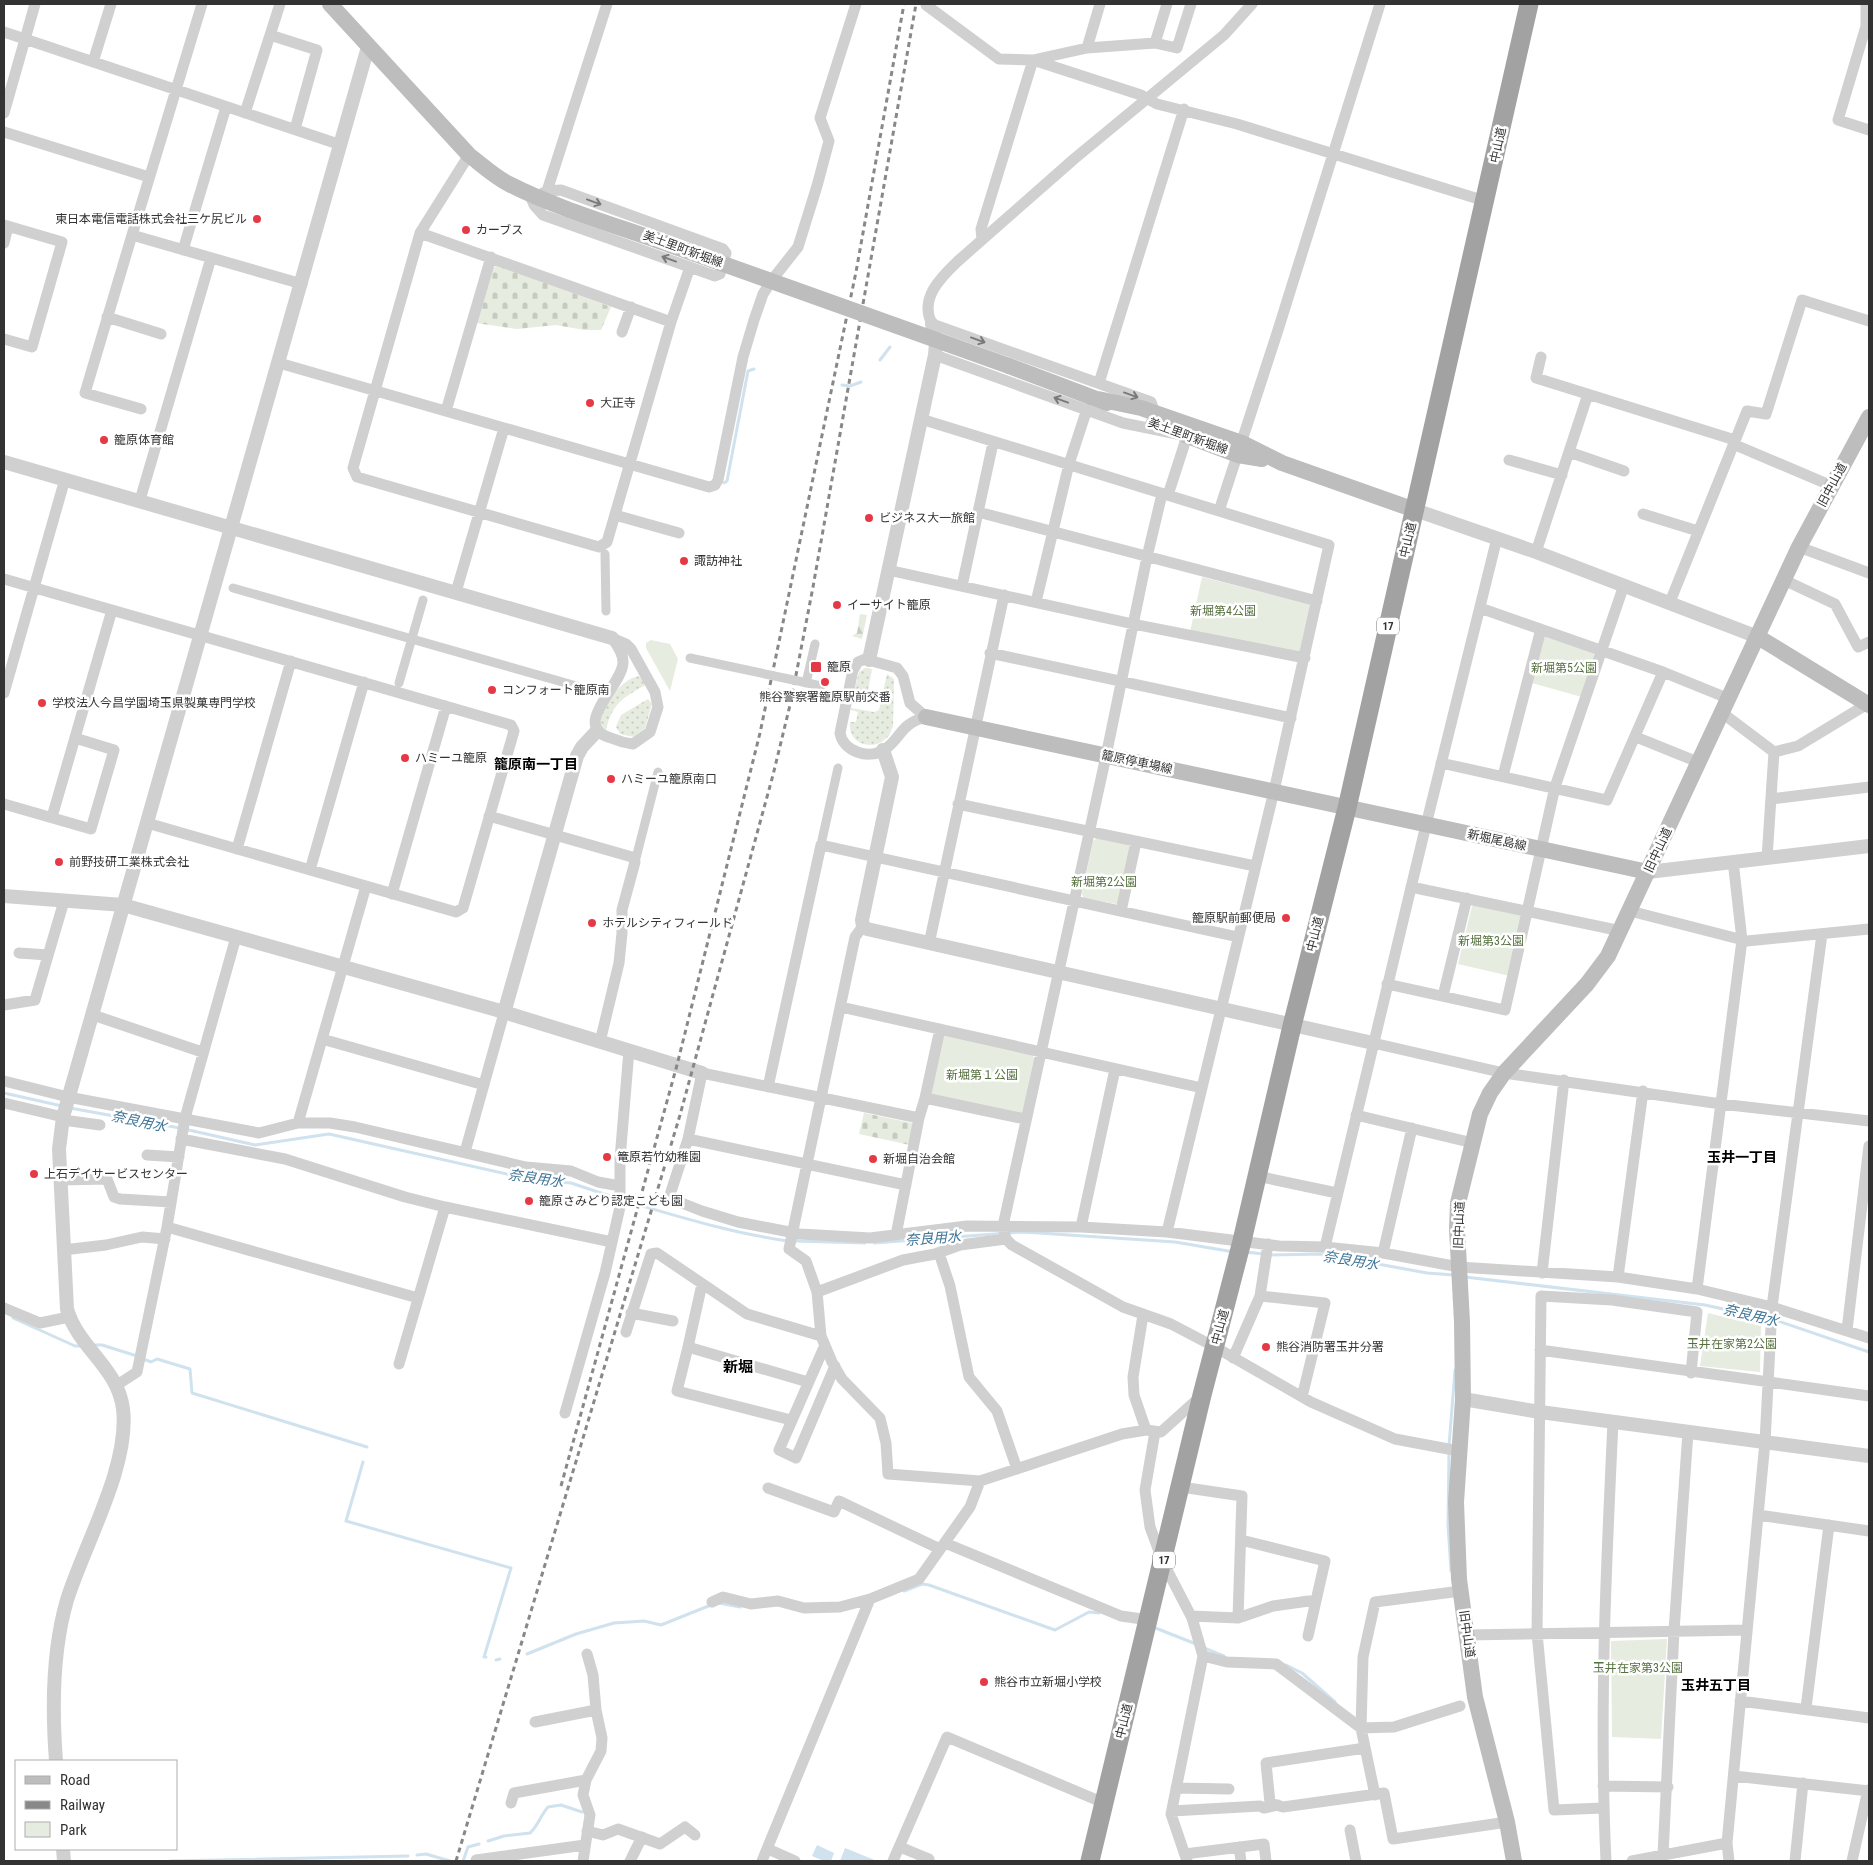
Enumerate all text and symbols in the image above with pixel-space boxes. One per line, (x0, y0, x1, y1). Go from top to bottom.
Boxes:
street label: 中山道 (1487, 126, 1509, 164)
one-way arrow (585, 198, 601, 207)
place label: 東日本電信電話株式会社三ケ尻ビル (55, 212, 247, 226)
marker: 東日本電信電話株式会社三ケ尻ビル (251, 213, 263, 225)
place label: カーブス (476, 223, 523, 237)
marker: カーブス (460, 224, 472, 236)
street label: 美土里町新堀線 (641, 228, 725, 270)
one-way arrow (662, 254, 677, 263)
one-way arrow (970, 336, 986, 345)
one-way arrow (1123, 391, 1139, 400)
one-way arrow (1054, 395, 1069, 404)
place label: 大正寺 (600, 396, 636, 410)
marker: 大正寺 (584, 397, 596, 409)
street label: 美土里町新堀線 (1146, 415, 1230, 457)
place label: 籠原体育館 (114, 433, 174, 447)
marker: 籠原体育館 (98, 434, 110, 446)
street label: 旧中山道 (1815, 461, 1849, 509)
place label: ビジネス大一旅館 (879, 511, 975, 525)
marker: ビジネス大一旅館 (863, 512, 875, 524)
street label: 中山道 (1397, 521, 1419, 559)
place label: 諏訪神社 (694, 554, 742, 568)
marker: 諏訪神社 (678, 555, 690, 567)
place label: イーサイト籠原 (847, 598, 931, 612)
marker: イーサイト籠原 (831, 599, 843, 611)
park label: 新堀第4公園 (1190, 604, 1256, 618)
road number: 17 (1377, 618, 1399, 634)
marker: 籠原 (809, 660, 823, 674)
place label: 籠原 (827, 660, 851, 674)
park label: 新堀第5公園 (1531, 661, 1597, 675)
marker: 熊谷警察署籠原駅前交番 (819, 676, 831, 688)
place label: コンフォート籠原南 (502, 683, 610, 697)
marker: コンフォート籠原南 (486, 684, 498, 696)
place label: 熊谷警察署籠原駅前交番 (759, 690, 891, 704)
place label: 学校法人今昌学園埼玉県製菓専門学校 (52, 696, 256, 710)
marker: 学校法人今昌学園埼玉県製菓専門学校 (36, 697, 48, 709)
street label: 籠原停車場線 (1100, 748, 1174, 776)
place label: ハミーユ籠原 (415, 751, 487, 765)
marker: ハミーユ籠原 (399, 752, 411, 764)
district label: 籠原南一丁目 (494, 756, 578, 772)
place label: ハミーユ籠原南口 (621, 772, 717, 786)
marker: ハミーユ籠原南口 (605, 773, 617, 785)
street label: 旧中山道 (1642, 825, 1674, 875)
street label: 新堀尾島線 (1466, 827, 1528, 853)
place label: 前野技研工業株式会社 (69, 855, 189, 869)
marker: 前野技研工業株式会社 (53, 856, 65, 868)
park label: 新堀第2公園 (1071, 875, 1137, 889)
place label: 籠原駅前郵便局 (1192, 911, 1276, 925)
marker: 籠原駅前郵便局 (1280, 912, 1292, 924)
street label: 中山道 (1304, 915, 1326, 953)
place label: ホテルシティフィールド (602, 916, 733, 930)
marker: ホテルシティフィールド (586, 917, 598, 929)
park label: 新堀第3公園 (1458, 934, 1524, 948)
park label: 新堀第１公園 (946, 1068, 1018, 1082)
water label: 奈良用水 (110, 1107, 170, 1135)
district label: 玉井一丁目 (1707, 1149, 1777, 1165)
place label: 篭原若竹幼稚園 (617, 1150, 701, 1164)
marker: 篭原若竹幼稚園 (601, 1151, 613, 1163)
place label: 新堀自治会館 (883, 1152, 955, 1166)
marker: 新堀自治会館 (867, 1153, 879, 1165)
water label: 奈良用水 (507, 1166, 567, 1190)
place label: 上石デイサービスセンター (44, 1167, 188, 1181)
marker: 上石デイサービスセンター (28, 1168, 40, 1180)
place label: 籠原さみどり認定こども園 (539, 1194, 683, 1208)
marker: 籠原さみどり認定こども園 (523, 1195, 535, 1207)
street label: 旧中山道 (1451, 1201, 1467, 1249)
water label: 奈良用水 (905, 1228, 963, 1248)
water label: 奈良用水 (1322, 1248, 1382, 1273)
water label: 奈良用水 (1722, 1301, 1782, 1330)
street label: 中山道 (1209, 1308, 1231, 1346)
park label: 玉井在家第2公園 (1687, 1337, 1777, 1351)
place label: 熊谷消防署玉井分署 (1276, 1340, 1384, 1354)
marker: 熊谷消防署玉井分署 (1260, 1341, 1272, 1353)
district label: 新堀 (723, 1358, 753, 1376)
road number: 17 (1153, 1552, 1175, 1568)
street label: 旧中山道 (1457, 1609, 1477, 1659)
park label: 玉井在家第3公園 (1593, 1661, 1683, 1675)
place label: 熊谷市立新堀小学校 (994, 1675, 1102, 1689)
marker: 熊谷市立新堀小学校 (978, 1676, 990, 1688)
district label: 玉井五丁目 (1681, 1677, 1751, 1693)
street label: 中山道 (1113, 1702, 1135, 1740)
legend (15, 1760, 178, 1850)
text: Road (60, 1771, 90, 1789)
text: Railway (60, 1796, 105, 1814)
text: Park (60, 1821, 87, 1839)

